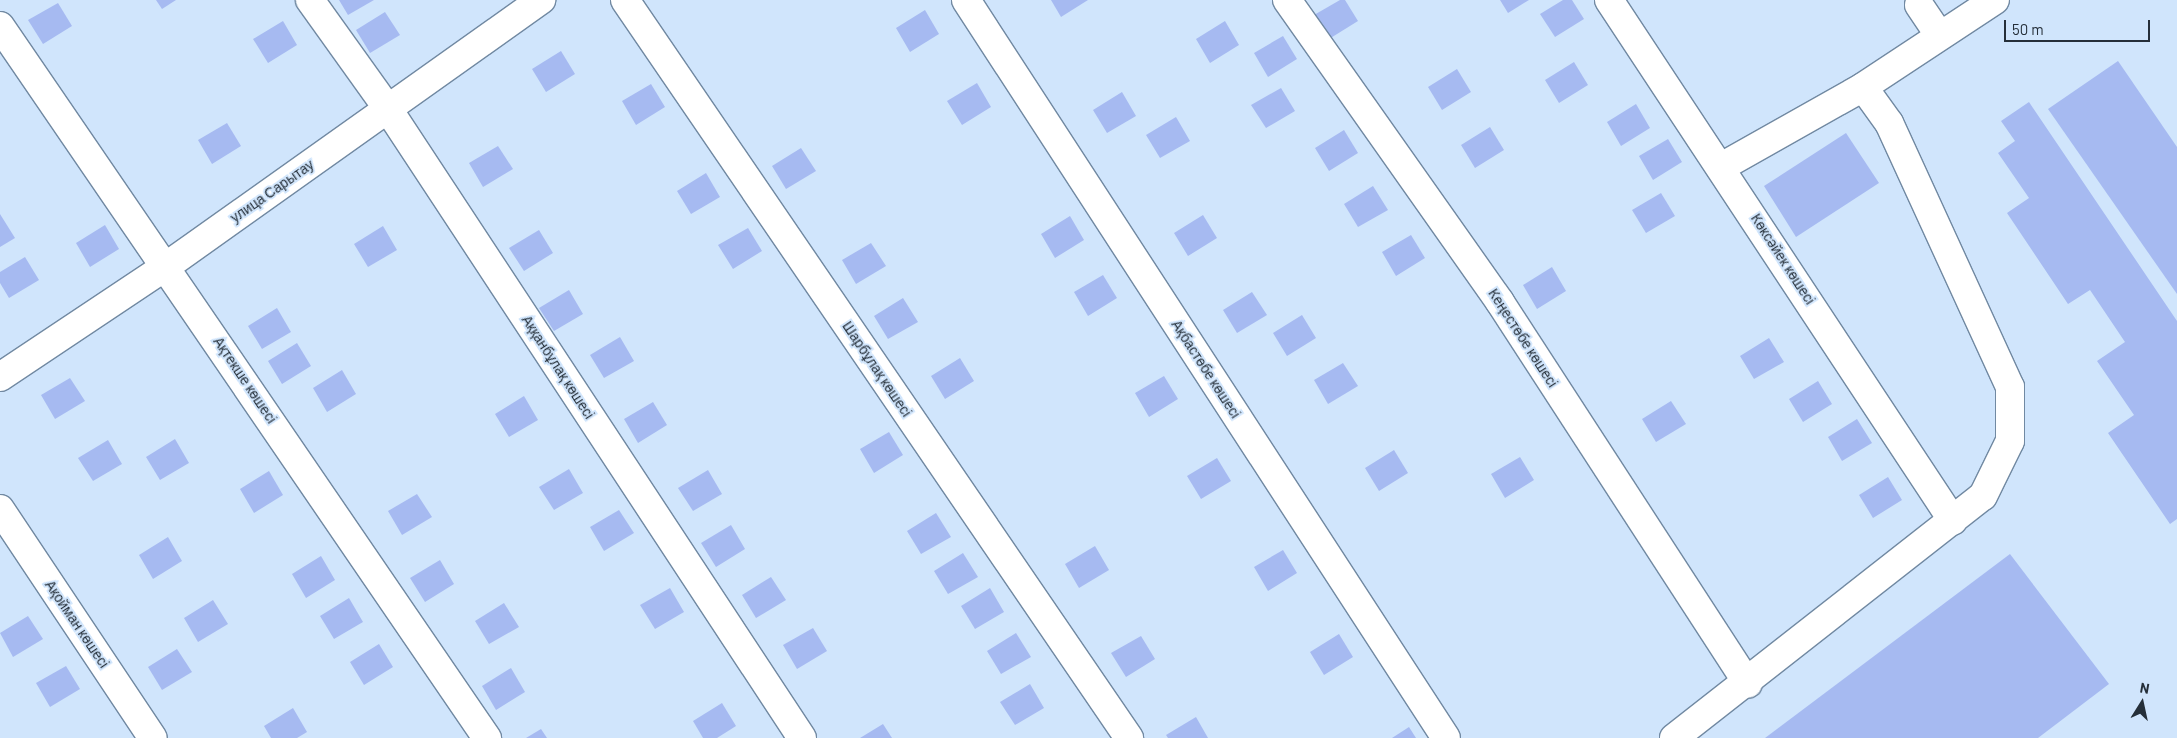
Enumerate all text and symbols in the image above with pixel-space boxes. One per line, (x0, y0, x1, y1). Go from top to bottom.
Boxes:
scale bar (2007, 10, 2153, 42)
text: 50 m (2012, 20, 2044, 38)
street label: улица Сарытау (227, 156, 317, 226)
street label: Көксәйек көшесі (1747, 211, 1819, 307)
street label: Кеңестөбе көшесі (1485, 286, 1561, 390)
street label: Аққанбұлақ көшесі (518, 312, 598, 422)
street label: Ақбастөбе көшесі (1168, 317, 1244, 421)
street label: Шарбұлақ көшесі (839, 318, 915, 420)
street label: Ақтекше көшесі (210, 334, 280, 426)
street label: Ақойман көшесі (42, 577, 112, 671)
north arrow (2117, 678, 2167, 728)
text: N (2139, 679, 2151, 697)

